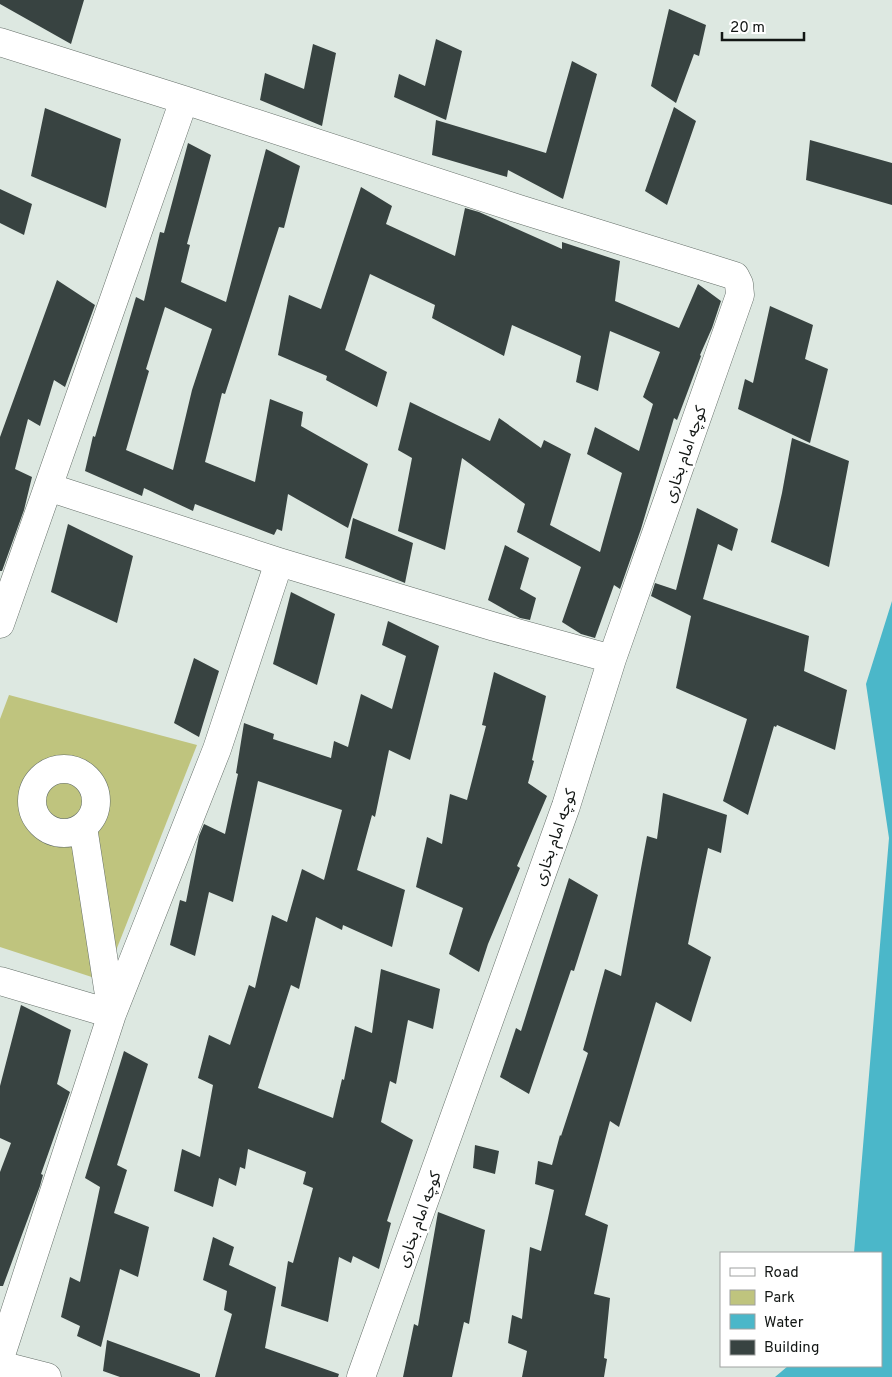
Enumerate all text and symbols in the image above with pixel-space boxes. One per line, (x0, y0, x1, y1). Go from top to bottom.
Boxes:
scale bar (722, 10, 804, 42)
text: 20 m (730, 19, 765, 38)
street label: کوچه امام بخاری (660, 403, 713, 506)
street label: کوچه امام بخاری (530, 786, 583, 889)
street label: کوچه امام بخاری (393, 1169, 448, 1271)
legend (720, 1252, 882, 1367)
text: Road (764, 1264, 799, 1283)
text: Park (764, 1289, 795, 1308)
text: Water (764, 1314, 804, 1333)
text: Building (764, 1339, 819, 1358)

